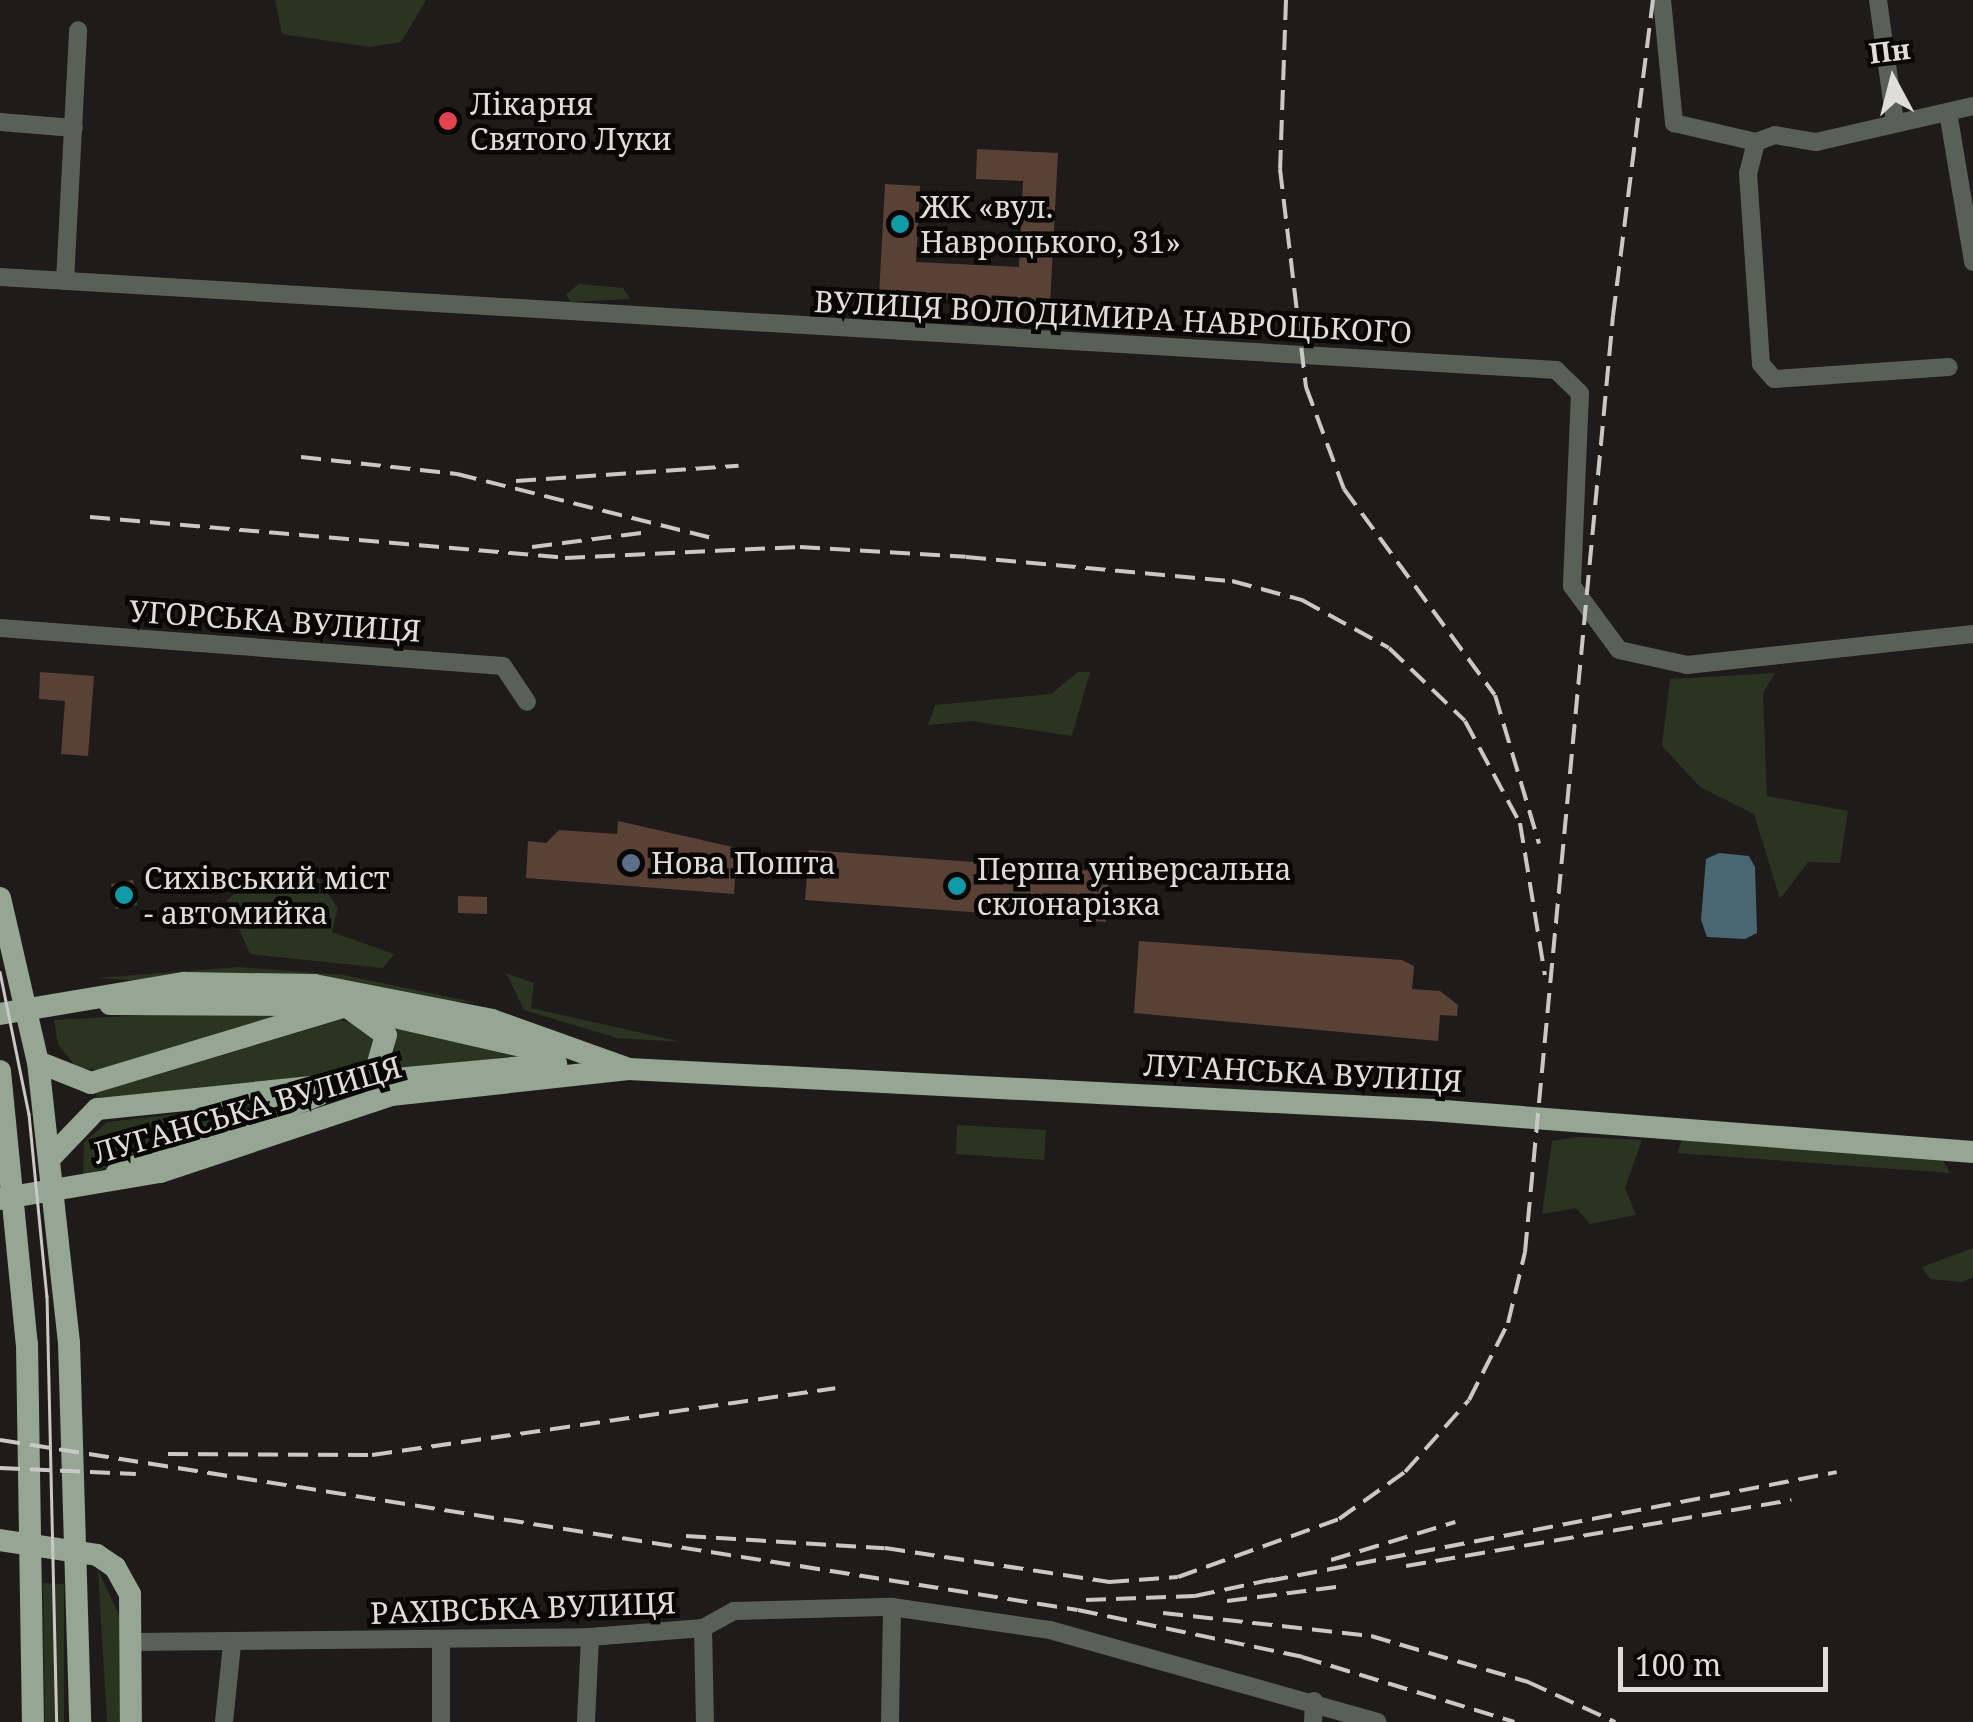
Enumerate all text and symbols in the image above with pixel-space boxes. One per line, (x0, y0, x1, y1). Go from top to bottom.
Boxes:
text: Пн (1866, 29, 1912, 72)
north arrow (1843, 30, 1943, 130)
place label: Лікарня Святого Луки (470, 86, 672, 156)
marker: Лікарня Святого Луки (435, 108, 461, 134)
place label: ЖК «вул. Навроцького, 31» (920, 189, 1181, 260)
marker: ЖК «вул. Навроцького, 31» (889, 213, 911, 235)
street label: ВУЛИЦЯ ВОЛОДИМИРА НАВРОЦЬКОГО (813, 283, 1413, 351)
street label: УГОРСЬКА ВУЛИЦЯ (128, 593, 422, 649)
place label: Нова Пошта (651, 845, 836, 881)
place label: Перша універсальна склонарізка (977, 851, 1292, 922)
marker: Нова Пошта (620, 852, 642, 874)
place label: Сихівський міст - автомийка (144, 860, 390, 930)
marker: Перша універсальна склонарізка (946, 875, 968, 897)
marker: Сихівський міст - автомийка (113, 884, 135, 906)
street label: ЛУГАНСЬКА ВУЛИЦЯ (1143, 1047, 1463, 1099)
street label: ЛУГАНСЬКА ВУЛИЦЯ (89, 1049, 405, 1171)
street label: РАХІВСЬКА ВУЛИЦЯ (370, 1585, 676, 1631)
scale bar (1623, 1627, 1833, 1689)
text: 100 m (1635, 1644, 1721, 1685)

